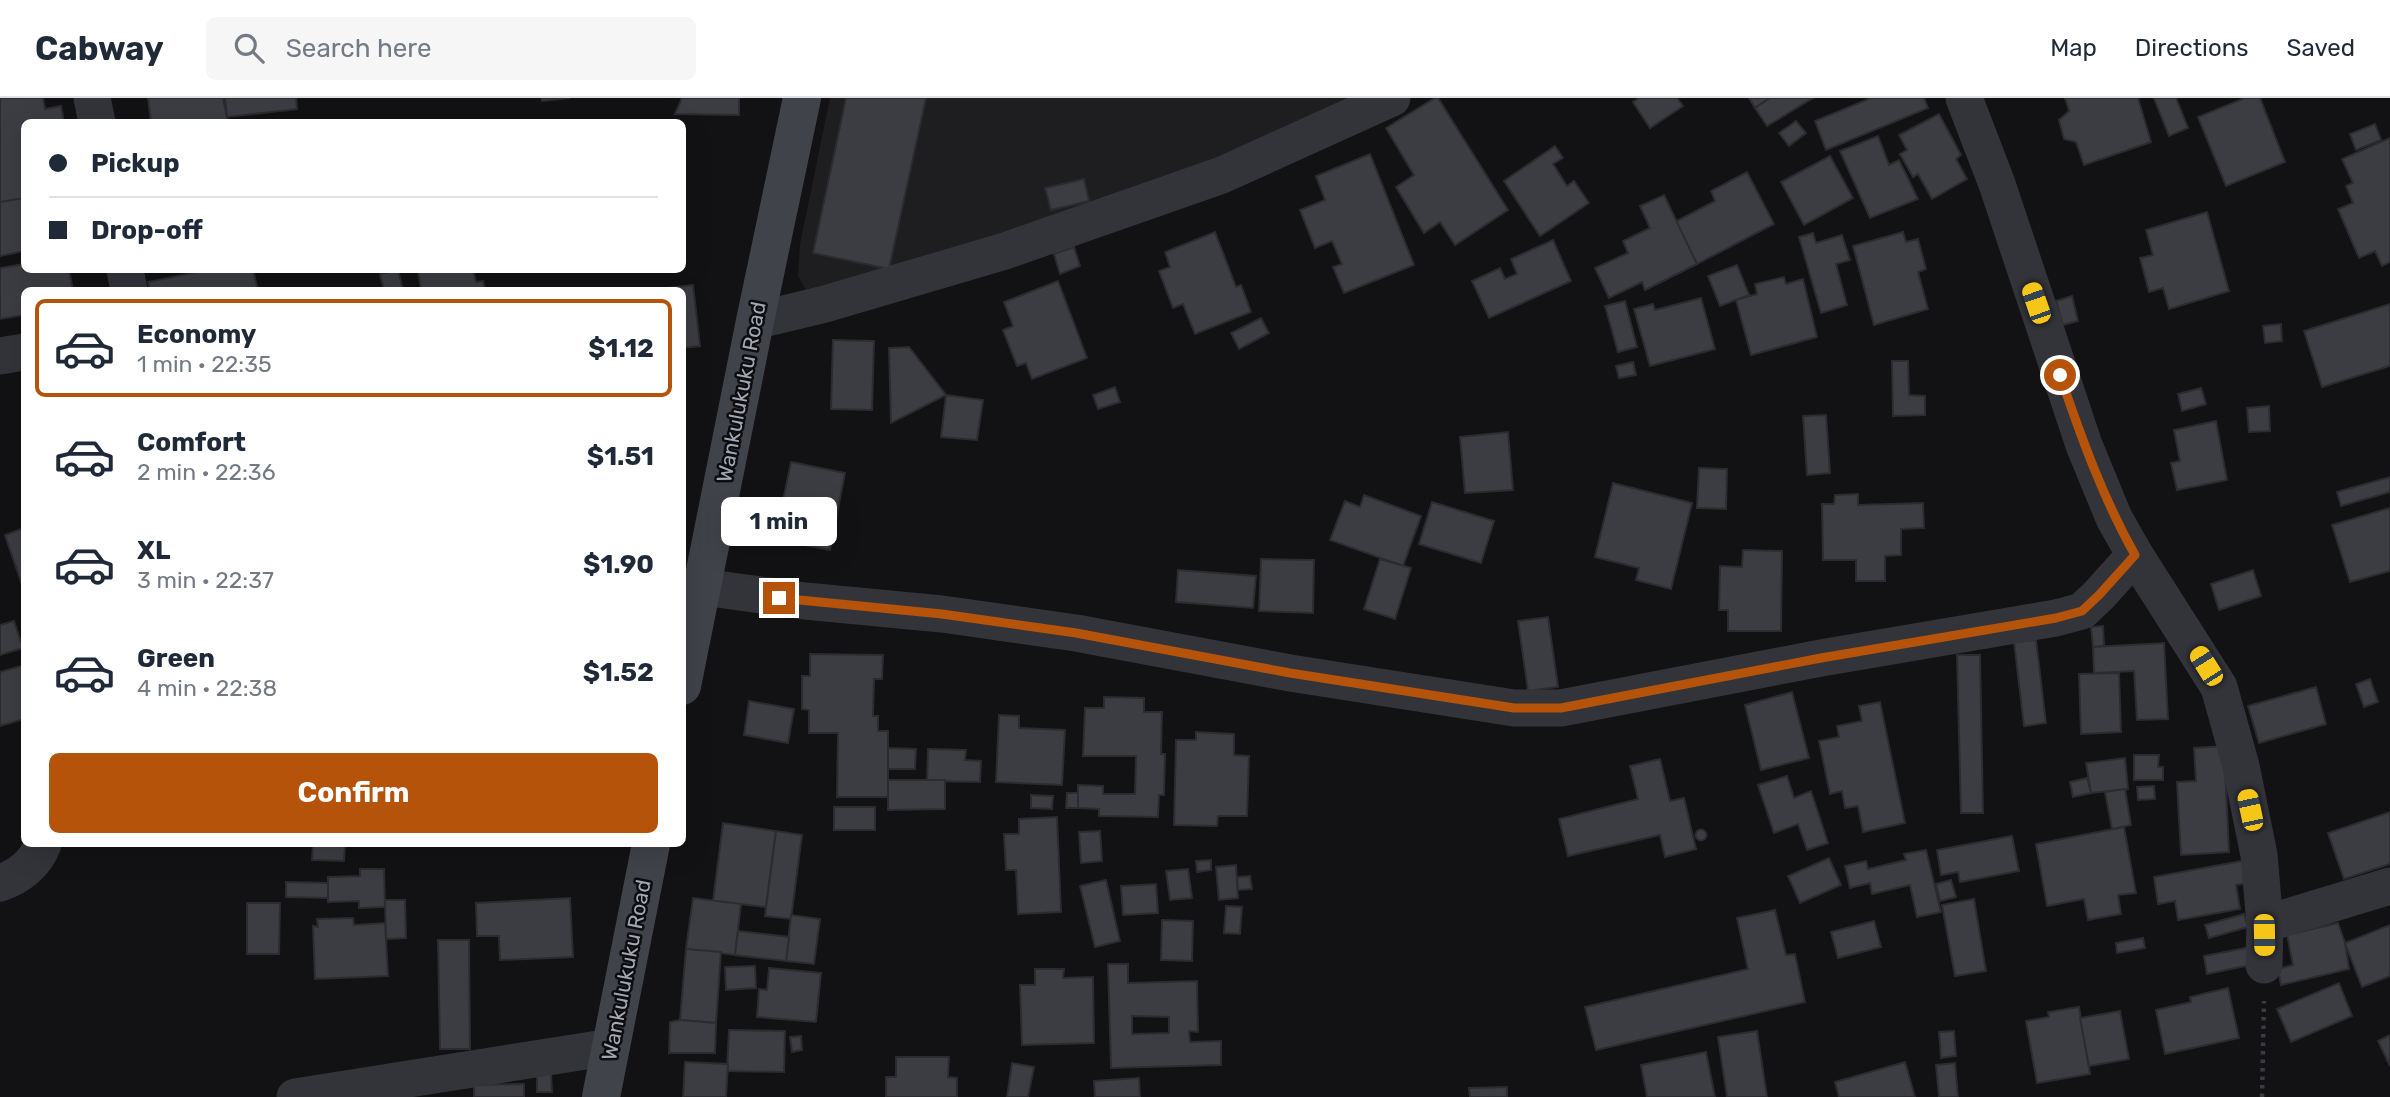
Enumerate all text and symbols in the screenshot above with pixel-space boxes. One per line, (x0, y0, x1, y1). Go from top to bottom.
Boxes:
search box (206, 17, 696, 80)
text: Cabway (35, 29, 164, 68)
icon: search (230, 29, 268, 67)
text: Search here (286, 33, 432, 64)
text: Map (2050, 34, 2097, 62)
text: Directions (2135, 34, 2248, 62)
text: Saved (2286, 34, 2355, 62)
text: Pickup (91, 148, 180, 179)
text: Drop-off (91, 215, 203, 246)
car (2020, 280, 2053, 326)
street label: Wankulukuku Road (711, 299, 771, 485)
icon: car (53, 317, 116, 380)
text: Economy (137, 319, 256, 350)
text: $1.12 (588, 333, 654, 364)
text: 1 min · 22:35 (137, 350, 272, 378)
route start (2044, 359, 2076, 391)
icon: car (53, 425, 116, 488)
text: Comfort (137, 427, 246, 458)
text: $1.51 (587, 441, 654, 472)
text: 2 min · 22:36 (137, 458, 276, 486)
callout: 1 min (721, 496, 837, 546)
text: 1 min (750, 507, 808, 535)
icon: car (53, 533, 116, 596)
text: XL (137, 535, 170, 566)
text: $1.90 (583, 549, 654, 580)
text: 3 min · 22:37 (137, 566, 274, 594)
route end (763, 582, 795, 614)
icon: car (53, 641, 116, 704)
text: Green (137, 643, 215, 674)
car (2186, 643, 2227, 689)
text: $1.52 (583, 657, 654, 688)
text: 4 min · 22:38 (137, 674, 277, 702)
button: Confirm (49, 753, 658, 833)
car (2236, 787, 2265, 833)
street label: Wankulukuku Road (596, 877, 656, 1063)
car (2254, 914, 2275, 956)

